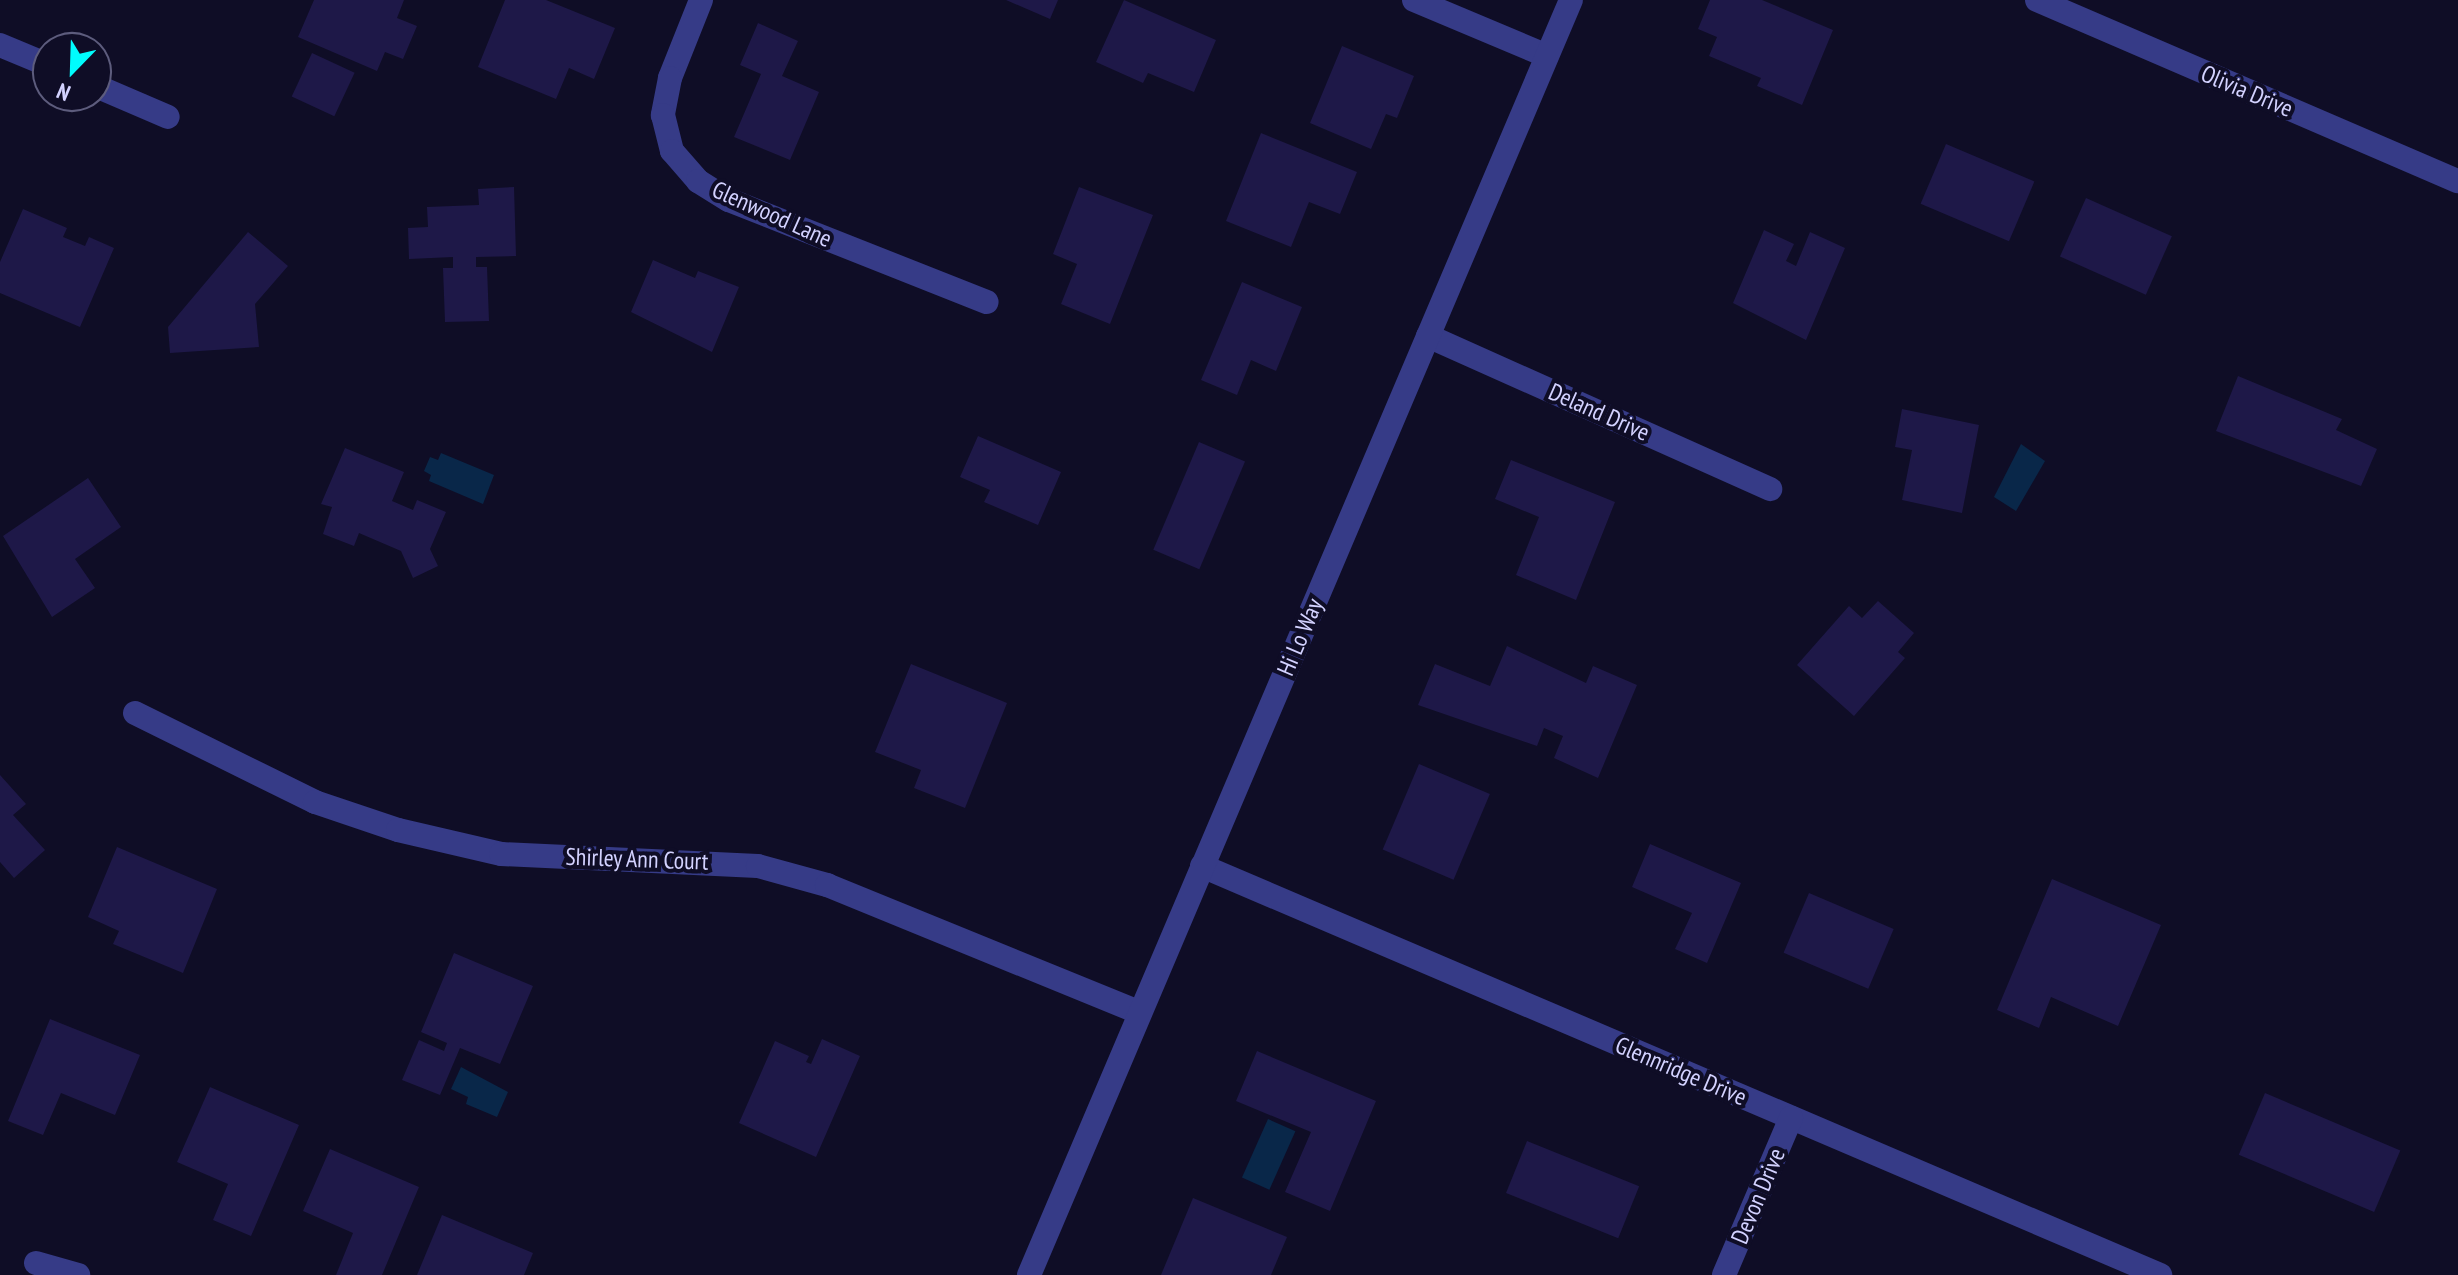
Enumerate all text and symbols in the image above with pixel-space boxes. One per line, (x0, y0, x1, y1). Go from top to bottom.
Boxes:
north arrow (32, 32, 112, 112)
street label: Olivia Drive (2197, 59, 2297, 123)
text: N (52, 77, 74, 107)
street label: Glenwood Lane (708, 175, 836, 253)
street label: Deland Drive (1544, 377, 1654, 447)
street label: Hi Lo Way (1271, 594, 1329, 680)
street label: Shirley Ann Court (564, 842, 710, 876)
street label: Glennridge Drive (1611, 1030, 1751, 1112)
street label: Devon Drive (1725, 1144, 1791, 1248)

